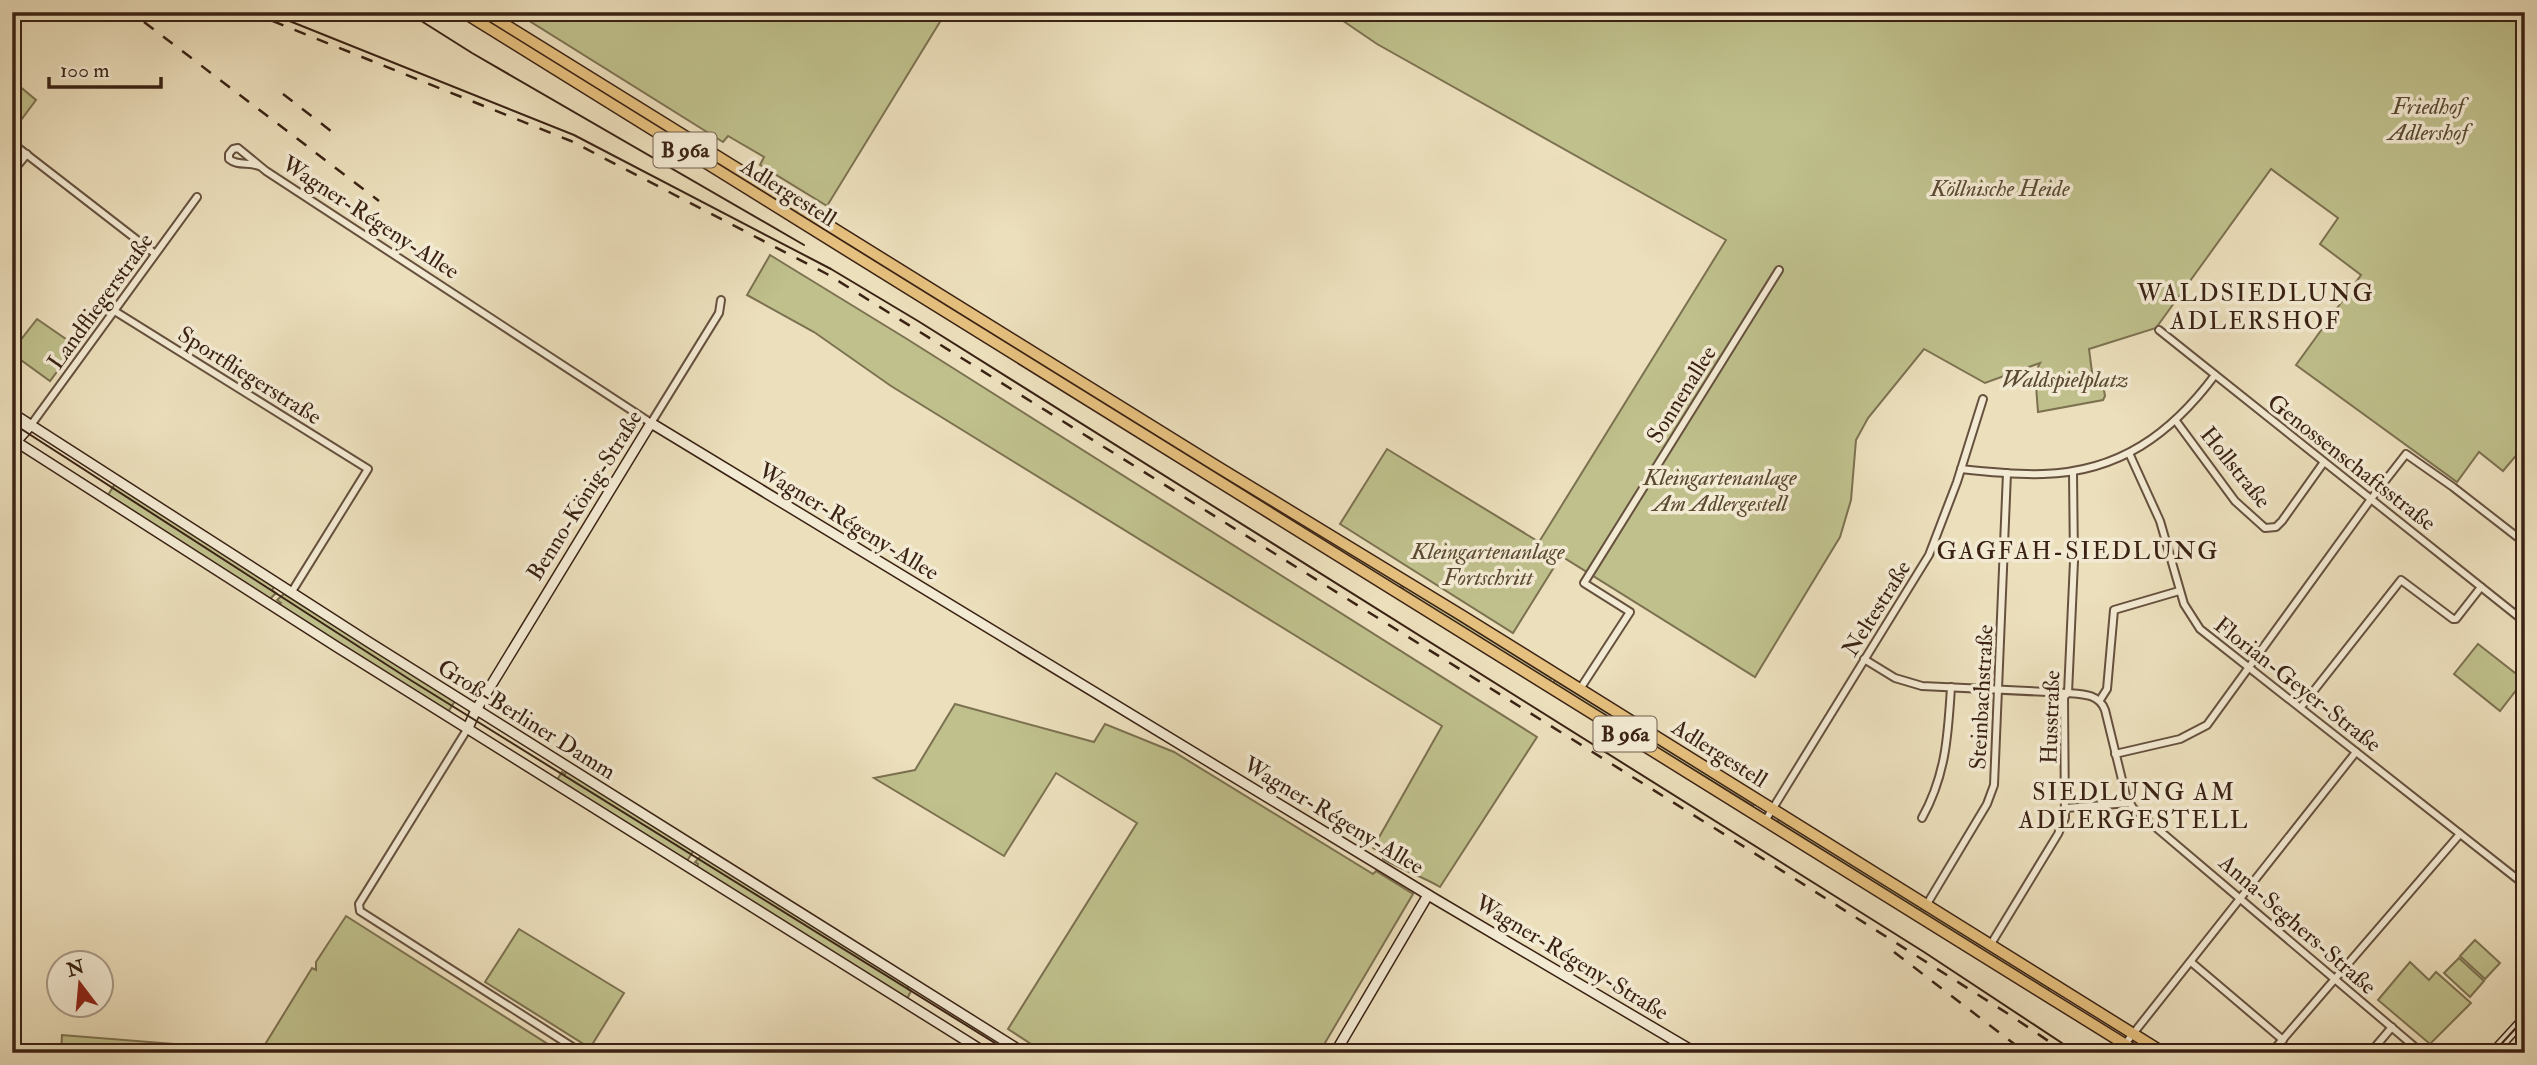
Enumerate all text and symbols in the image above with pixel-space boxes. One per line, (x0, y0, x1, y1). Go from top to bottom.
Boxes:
scale bar (49, 46, 161, 90)
text: 100 m (60, 57, 110, 84)
park label: Friedhof Adlershof (2385, 92, 2473, 147)
road number: B 96a (654, 132, 716, 168)
street label: Wagner-Régeny-Allee (276, 149, 465, 286)
street label: Adlergestell (735, 151, 842, 233)
park label: Köllnische Heide (1929, 174, 2070, 203)
street label: Landfliegerstraße (41, 227, 160, 375)
district label: WALDSIEDLUNG ADLERSHOF (2136, 278, 2375, 337)
street label: Sportfliegerstraße (172, 320, 327, 432)
street label: Sonnenallee (1640, 340, 1723, 448)
park label: Waldspielplatz (2001, 365, 2129, 394)
street label: Genossenschaftsstraße (2262, 388, 2442, 537)
street label: Benno-König-Straße (520, 404, 649, 586)
street label: Hollstraße (2194, 421, 2278, 514)
street label: Wagner-Régeny-Allee (752, 455, 945, 587)
park label: Kleingartenanlage Am Adlergestell (1642, 463, 1797, 518)
district label: GAGFAH-SIEDLUNG (1937, 536, 2219, 567)
park label: Kleingartenanlage Fortschritt (1410, 537, 1565, 592)
street label: Neltestraße (1836, 554, 1918, 662)
street label: Florian-Geyer-Straße (2208, 610, 2387, 759)
street label: Steinbachstraße (1963, 623, 2000, 770)
street label: Groß-Berliner Damm (432, 653, 621, 786)
street label: Husstraße (2034, 669, 2067, 764)
street label: Adlergestell (1666, 712, 1773, 794)
road number: B 96a (1594, 716, 1656, 752)
street label: Wagner-Régeny-Allee (1237, 749, 1430, 881)
district label: SIEDLUNG AM ADLERGESTELL (2018, 777, 2249, 836)
street label: Anna-Seghers-Straße (2212, 847, 2383, 1001)
street label: Wagner-Régeny-Straße (1469, 888, 1674, 1027)
north arrow (46, 950, 116, 1020)
text: N (63, 954, 88, 983)

